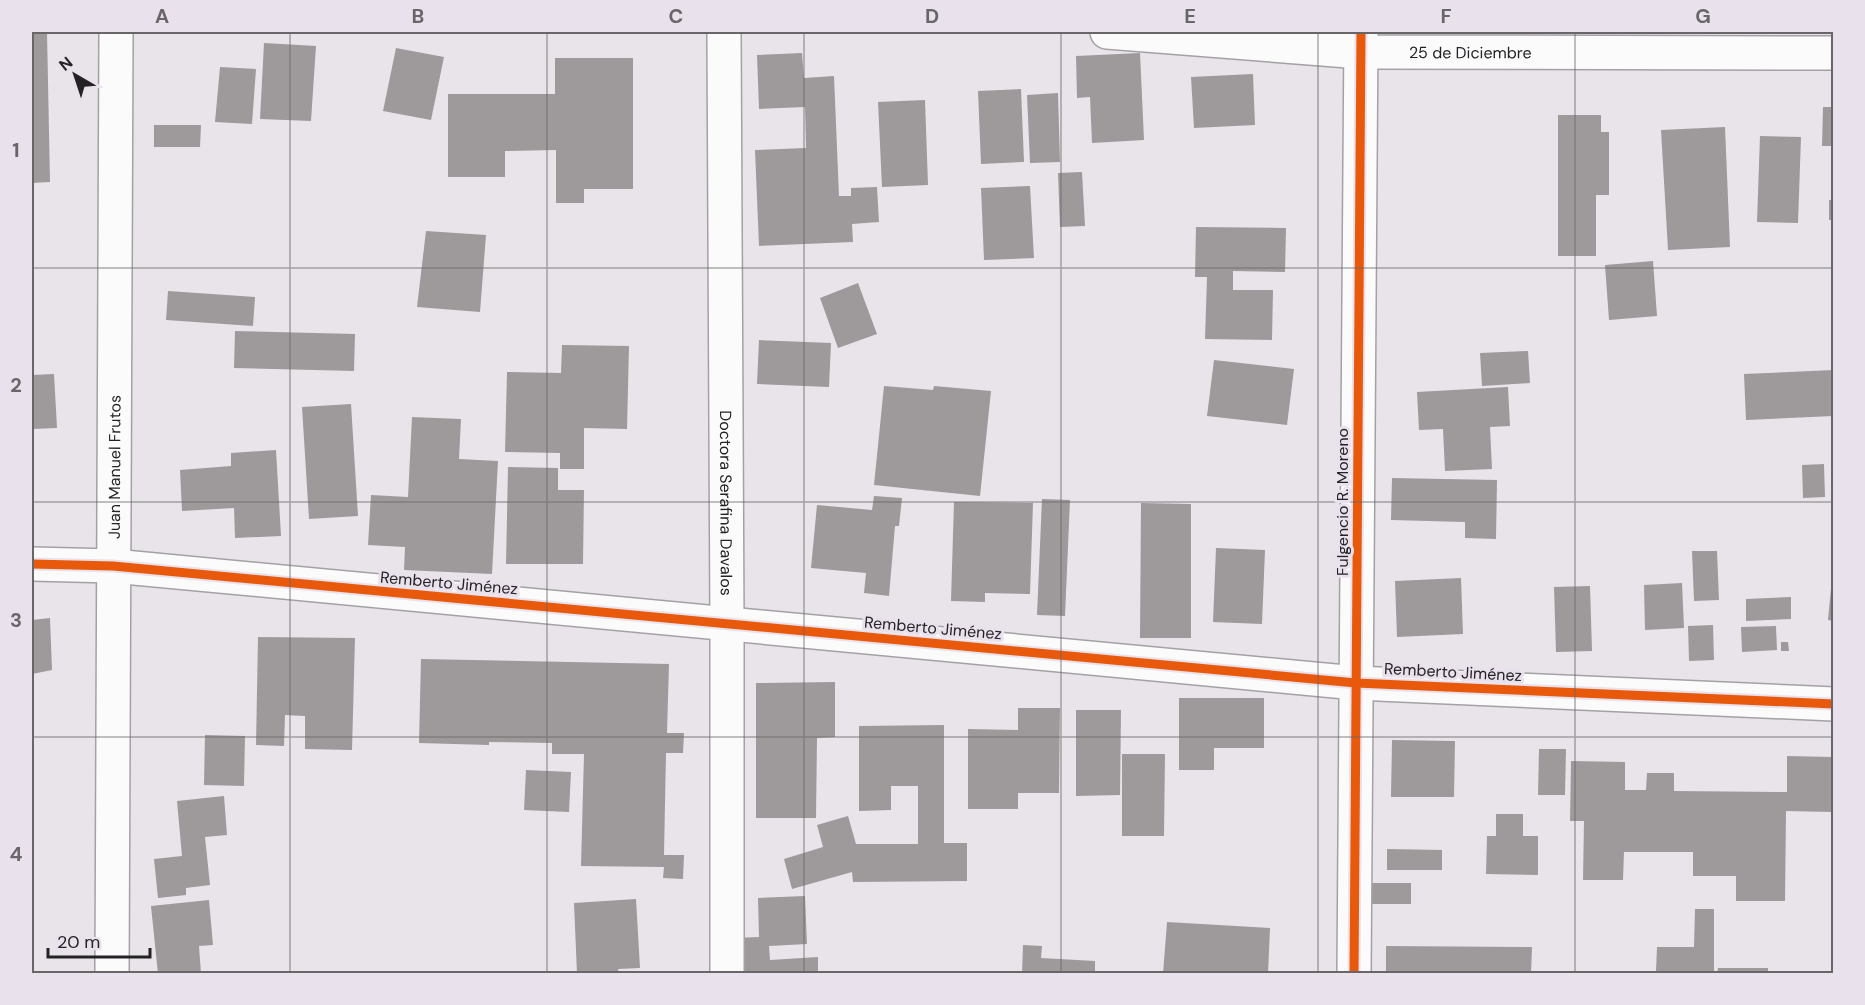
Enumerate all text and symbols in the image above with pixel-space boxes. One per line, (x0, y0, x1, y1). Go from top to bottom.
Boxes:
text: A (155, 3, 169, 29)
text: B (412, 3, 424, 29)
text: C (669, 3, 683, 29)
text: D (925, 3, 939, 29)
text: E (1184, 3, 1196, 29)
text: F (1440, 3, 1452, 29)
text: G (1695, 3, 1711, 29)
street label: 25 de Diciembre (1409, 42, 1532, 63)
north arrow (45, 45, 105, 105)
text: N (55, 52, 77, 76)
text: 1 (12, 137, 20, 163)
text: 2 (10, 372, 22, 398)
street label: Juan Manuel Frutos (103, 395, 125, 539)
street label: Doctora Serafina Davalos (715, 410, 737, 596)
street label: Fulgencio R. Moreno (1332, 428, 1353, 576)
street label: Remberto Jiménez (379, 567, 519, 599)
text: 3 (10, 607, 22, 633)
street label: Remberto Jiménez (863, 612, 1003, 644)
street label: Remberto Jiménez (1384, 658, 1522, 686)
text: 4 (10, 841, 23, 867)
scale bar (48, 921, 150, 959)
text: 20 m (57, 930, 100, 954)

